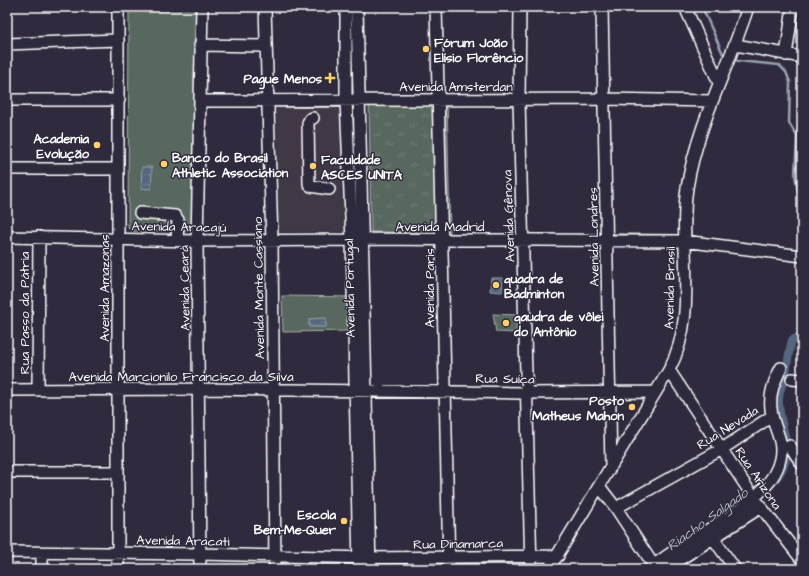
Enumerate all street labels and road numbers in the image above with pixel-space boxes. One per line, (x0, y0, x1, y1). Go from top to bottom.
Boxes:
street label: Avenida Amsterdan (399, 78, 513, 96)
street label: Avenida Gênova (498, 169, 520, 262)
street label: Avenida Londres (584, 187, 604, 287)
street label: Avenida Monte Cassiano (249, 216, 269, 359)
street label: Avenida Aracajú (131, 217, 227, 237)
street label: Avenida Madrid (396, 218, 485, 236)
street label: Avenida Amazonas (96, 234, 114, 342)
street label: Avenida Portugal (340, 238, 361, 338)
street label: Avenida Ceará (175, 245, 195, 331)
street label: Avenida Brasil (660, 247, 680, 329)
street label: Avenida Paris (421, 248, 439, 328)
street label: Rua Passo da Pátria (16, 251, 34, 374)
street label: Avenida Marcionilo Francisco da Silva (68, 368, 294, 386)
street label: Rua Suíça (475, 369, 535, 389)
street label: Rua Nevada (693, 402, 762, 454)
street label: Rua Arizona (731, 444, 786, 514)
street label: Avenida Aracati (136, 531, 230, 551)
street label: Rua Dinamarca (413, 534, 504, 554)

